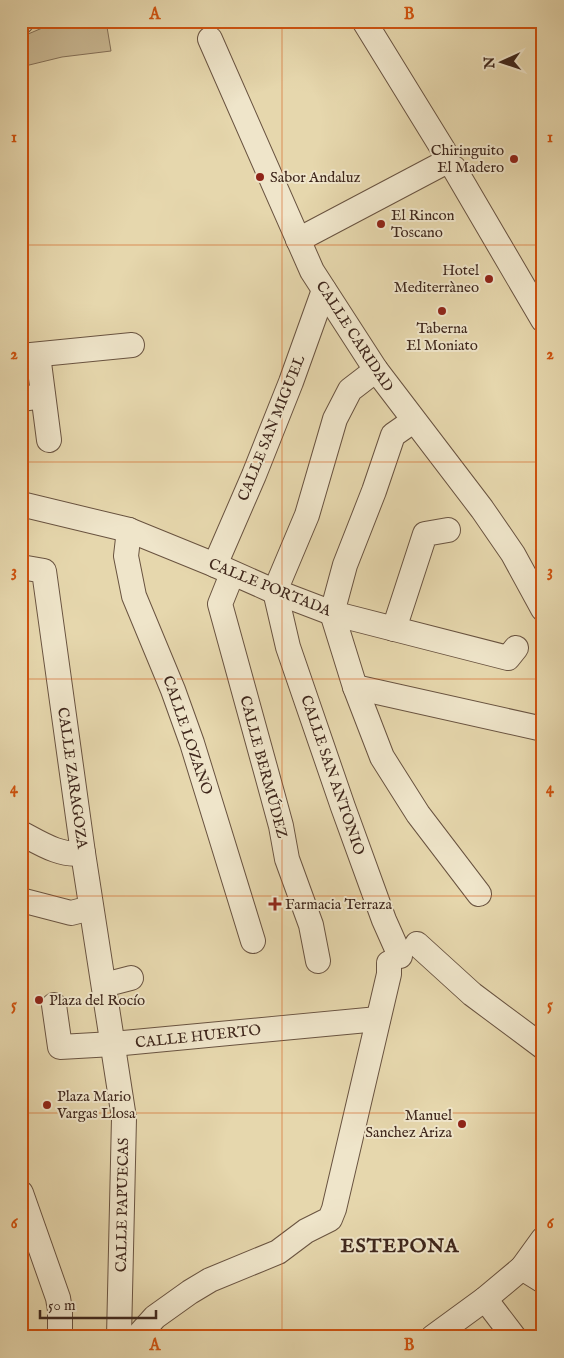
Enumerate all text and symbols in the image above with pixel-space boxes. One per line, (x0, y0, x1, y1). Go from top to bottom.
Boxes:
text: A (149, 5, 162, 25)
text: B (404, 5, 415, 25)
north arrow (476, 38, 526, 88)
text: N (481, 56, 499, 70)
text: 1 (11, 128, 17, 148)
text: 1 (547, 128, 553, 148)
place label: Chiringuito El Madero (431, 141, 504, 177)
marker: Chiringuito El Madero (508, 153, 520, 165)
place label: Sabor Andaluz (270, 168, 360, 187)
marker: Sabor Andaluz (254, 171, 266, 183)
place label: El Rincon Toscano (391, 206, 455, 242)
marker: El Rincon Toscano (375, 218, 387, 230)
place label: Hotel Mediterràneo (394, 261, 480, 297)
marker: Hotel Mediterràneo (483, 273, 495, 285)
street label: CALLE CARIDAD (312, 277, 397, 395)
marker: Taberna El Moniato (436, 305, 448, 317)
place label: Taberna El Moniato (406, 319, 478, 355)
text: 2 (10, 345, 18, 365)
text: 2 (546, 345, 554, 365)
street label: CALLE SAN MIGUEL (233, 352, 310, 504)
street label: CALLE PORTADA (206, 554, 335, 621)
text: 3 (11, 562, 17, 582)
text: 3 (547, 562, 553, 582)
street label: CALLE LOZANO (158, 673, 217, 797)
street label: CALLE SAN ANTONIO (296, 693, 369, 858)
street label: CALLE BERMÚDEZ (235, 694, 292, 841)
street label: CALLE ZARAGOZA (53, 706, 92, 851)
text: 4 (10, 779, 19, 799)
text: 4 (546, 779, 555, 799)
place label: Farmacia Terraza (285, 895, 393, 914)
marker: Farmacia Terraza (269, 898, 281, 910)
place label: Plaza del Rocío (49, 991, 145, 1010)
marker: Plaza del Rocío (33, 994, 45, 1006)
text: 5 (11, 996, 17, 1016)
text: 5 (547, 996, 553, 1016)
street label: CALLE HUERTO (134, 1020, 262, 1053)
place label: Plaza Mario Vargas Llosa (56, 1087, 136, 1123)
marker: Plaza Mario Vargas Llosa (41, 1099, 53, 1111)
place label: Manuel Sanchez Ariza (365, 1106, 453, 1142)
marker: Manuel Sanchez Ariza (456, 1118, 468, 1130)
street label: CALLE PAPUECAS (112, 1138, 133, 1272)
text: 6 (11, 1214, 19, 1234)
text: 6 (547, 1214, 555, 1234)
district label: ESTEPONA (341, 1234, 460, 1259)
scale bar (40, 1288, 156, 1320)
text: 50 m (48, 1296, 76, 1315)
text: A (149, 1336, 162, 1356)
text: B (404, 1336, 415, 1356)

